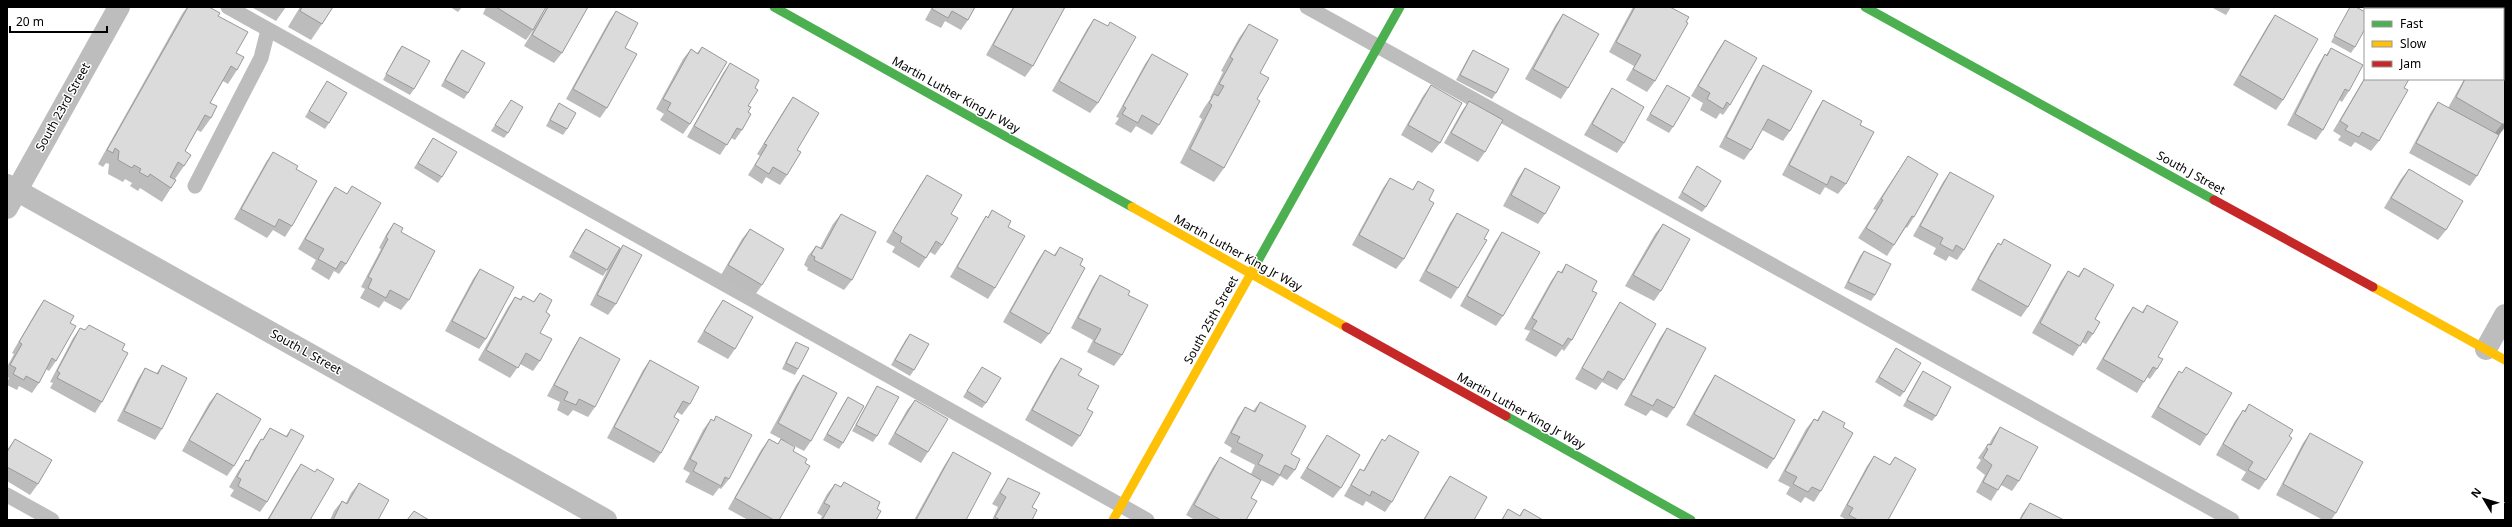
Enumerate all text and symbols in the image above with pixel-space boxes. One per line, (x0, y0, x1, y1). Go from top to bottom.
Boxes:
scale bar (10, 8, 107, 34)
legend (2364, 8, 2504, 80)
text: 20 m (16, 13, 44, 30)
text: Fast (2400, 15, 2424, 32)
text: Slow (2400, 35, 2427, 52)
street label: Martin Luther King Jr Way (889, 52, 1024, 137)
text: Jam (2399, 55, 2421, 72)
street label: South 23rd Street (31, 59, 94, 154)
street label: South J Street (2154, 147, 2229, 199)
street label: Martin Luther King Jr Way (1171, 210, 1306, 295)
street label: South 25th Street (1179, 272, 1242, 367)
street label: South L Street (268, 325, 346, 378)
street label: Martin Luther King Jr Way (1454, 368, 1589, 453)
north arrow (2464, 479, 2504, 519)
text: N (2467, 484, 2484, 501)

